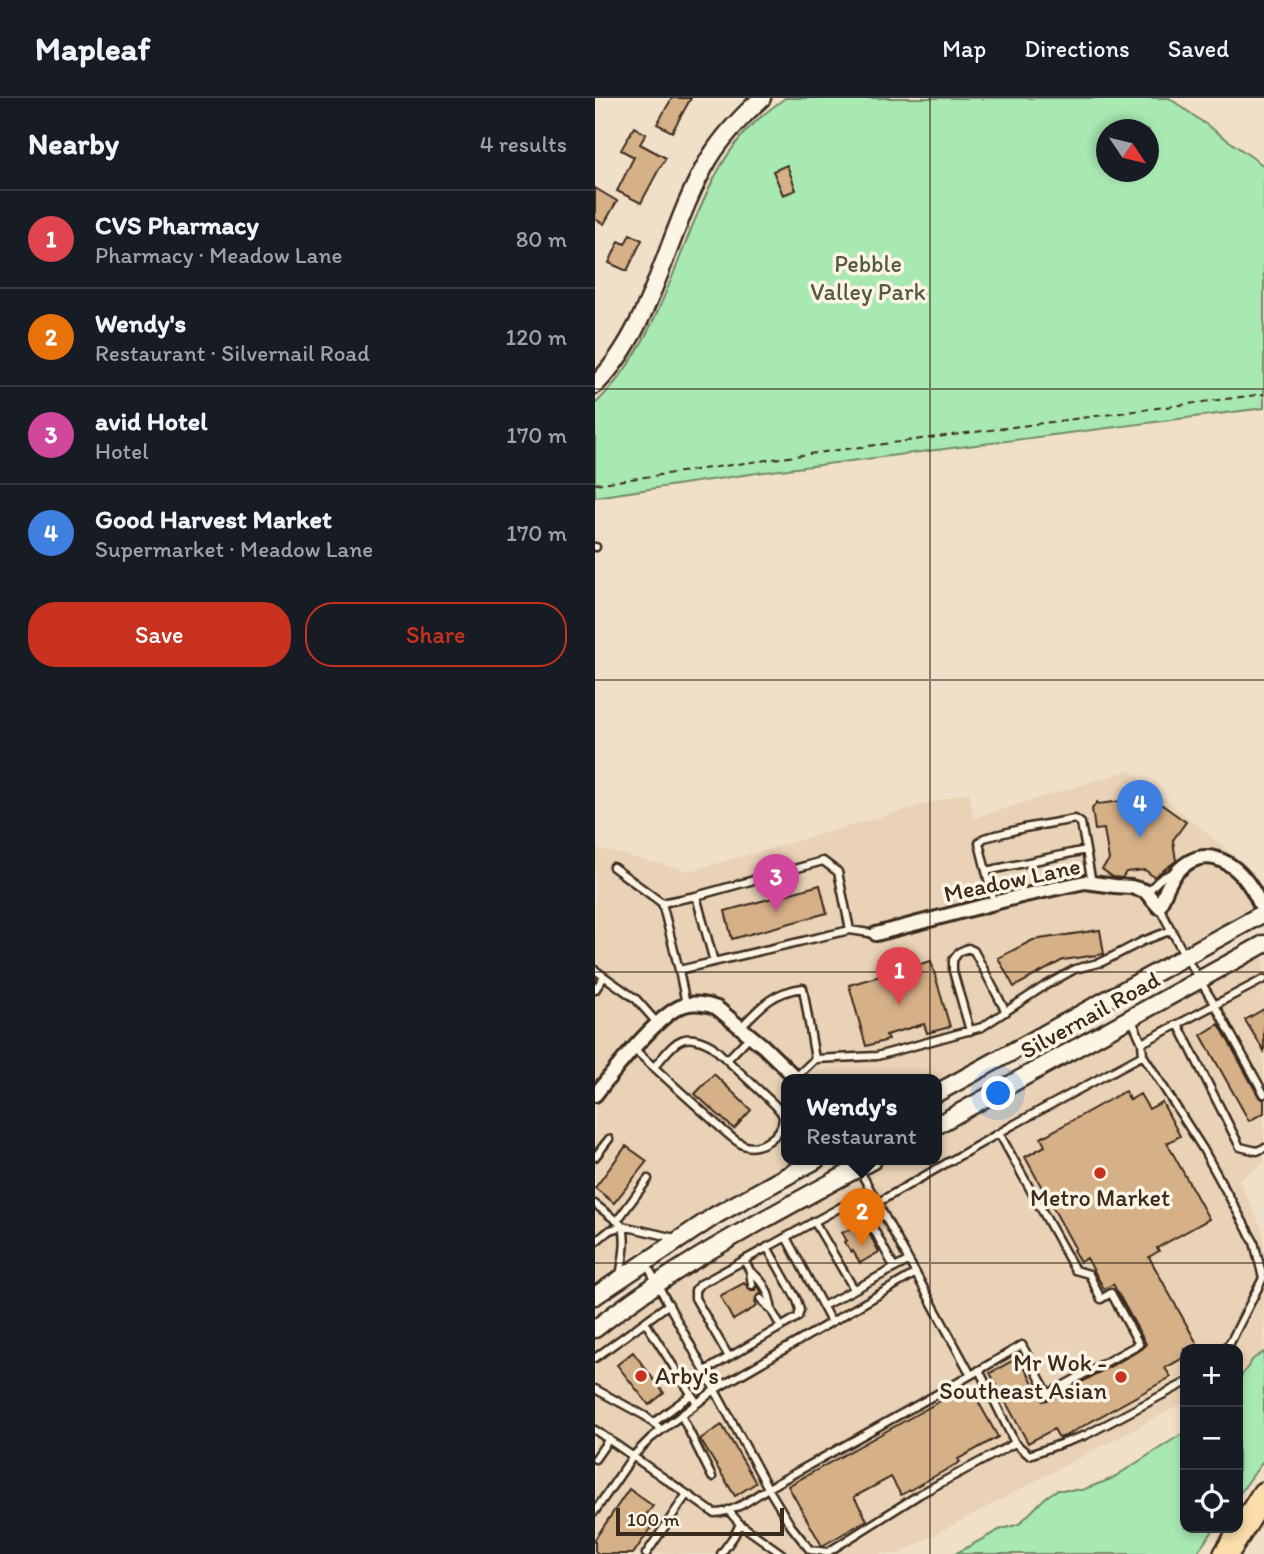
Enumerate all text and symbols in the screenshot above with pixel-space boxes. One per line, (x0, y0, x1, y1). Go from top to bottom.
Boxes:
text: Mapleaf (35, 29, 150, 68)
text: Map (942, 34, 986, 63)
text: Directions (1024, 34, 1130, 63)
text: Saved (1168, 34, 1229, 63)
north arrow (1096, 119, 1159, 182)
text: Nearby (28, 125, 119, 162)
text: 4 results (480, 130, 567, 158)
text: CVS Pharmacy (95, 209, 259, 241)
text: 1 (46, 225, 56, 253)
text: 80 m (516, 225, 567, 253)
text: Pharmacy · Meadow Lane (95, 241, 342, 269)
park label: Pebble Valley Park (810, 249, 926, 306)
text: Wendy's (95, 307, 186, 339)
text: 2 (45, 323, 57, 351)
text: 120 m (506, 323, 567, 351)
text: Restaurant · Silvernail Road (95, 339, 370, 367)
text: avid Hotel (95, 405, 208, 437)
text: 3 (45, 421, 57, 449)
text: 170 m (506, 421, 567, 449)
text: Hotel (95, 437, 149, 465)
text: Good Harvest Market (95, 503, 332, 535)
text: 4 (44, 519, 58, 547)
text: 170 m (506, 519, 567, 547)
text: Supermarket · Meadow Lane (95, 535, 373, 563)
button: Save (28, 602, 291, 667)
button: Share (305, 602, 567, 667)
pin: 4 (1117, 780, 1163, 838)
street label: Meadow Lane (941, 851, 1083, 908)
pin: 3 (753, 854, 799, 912)
pin: 1 (876, 947, 922, 1005)
street label: Silvernail Road (1015, 964, 1165, 1065)
popup (781, 1074, 942, 1165)
your location (981, 1076, 1015, 1110)
text: Wendy's (806, 1090, 897, 1122)
text: Restaurant (806, 1122, 917, 1150)
marker: Metro Market (1092, 1165, 1108, 1181)
place label: Metro Market (1030, 1183, 1170, 1212)
pin: 2 (839, 1188, 885, 1246)
map controls (1180, 1344, 1243, 1533)
button: + (1180, 1344, 1243, 1407)
place label: Mr Wok - Southeast Asian (939, 1348, 1107, 1405)
place label: Arby's (655, 1361, 719, 1390)
marker: Arby's (633, 1368, 649, 1384)
marker: Mr Wok - Southeast Asian (1113, 1369, 1129, 1385)
button: − (1180, 1407, 1243, 1470)
button: locate (1180, 1470, 1243, 1533)
scale bar (616, 1505, 784, 1537)
text: 100 m (627, 1508, 679, 1531)

